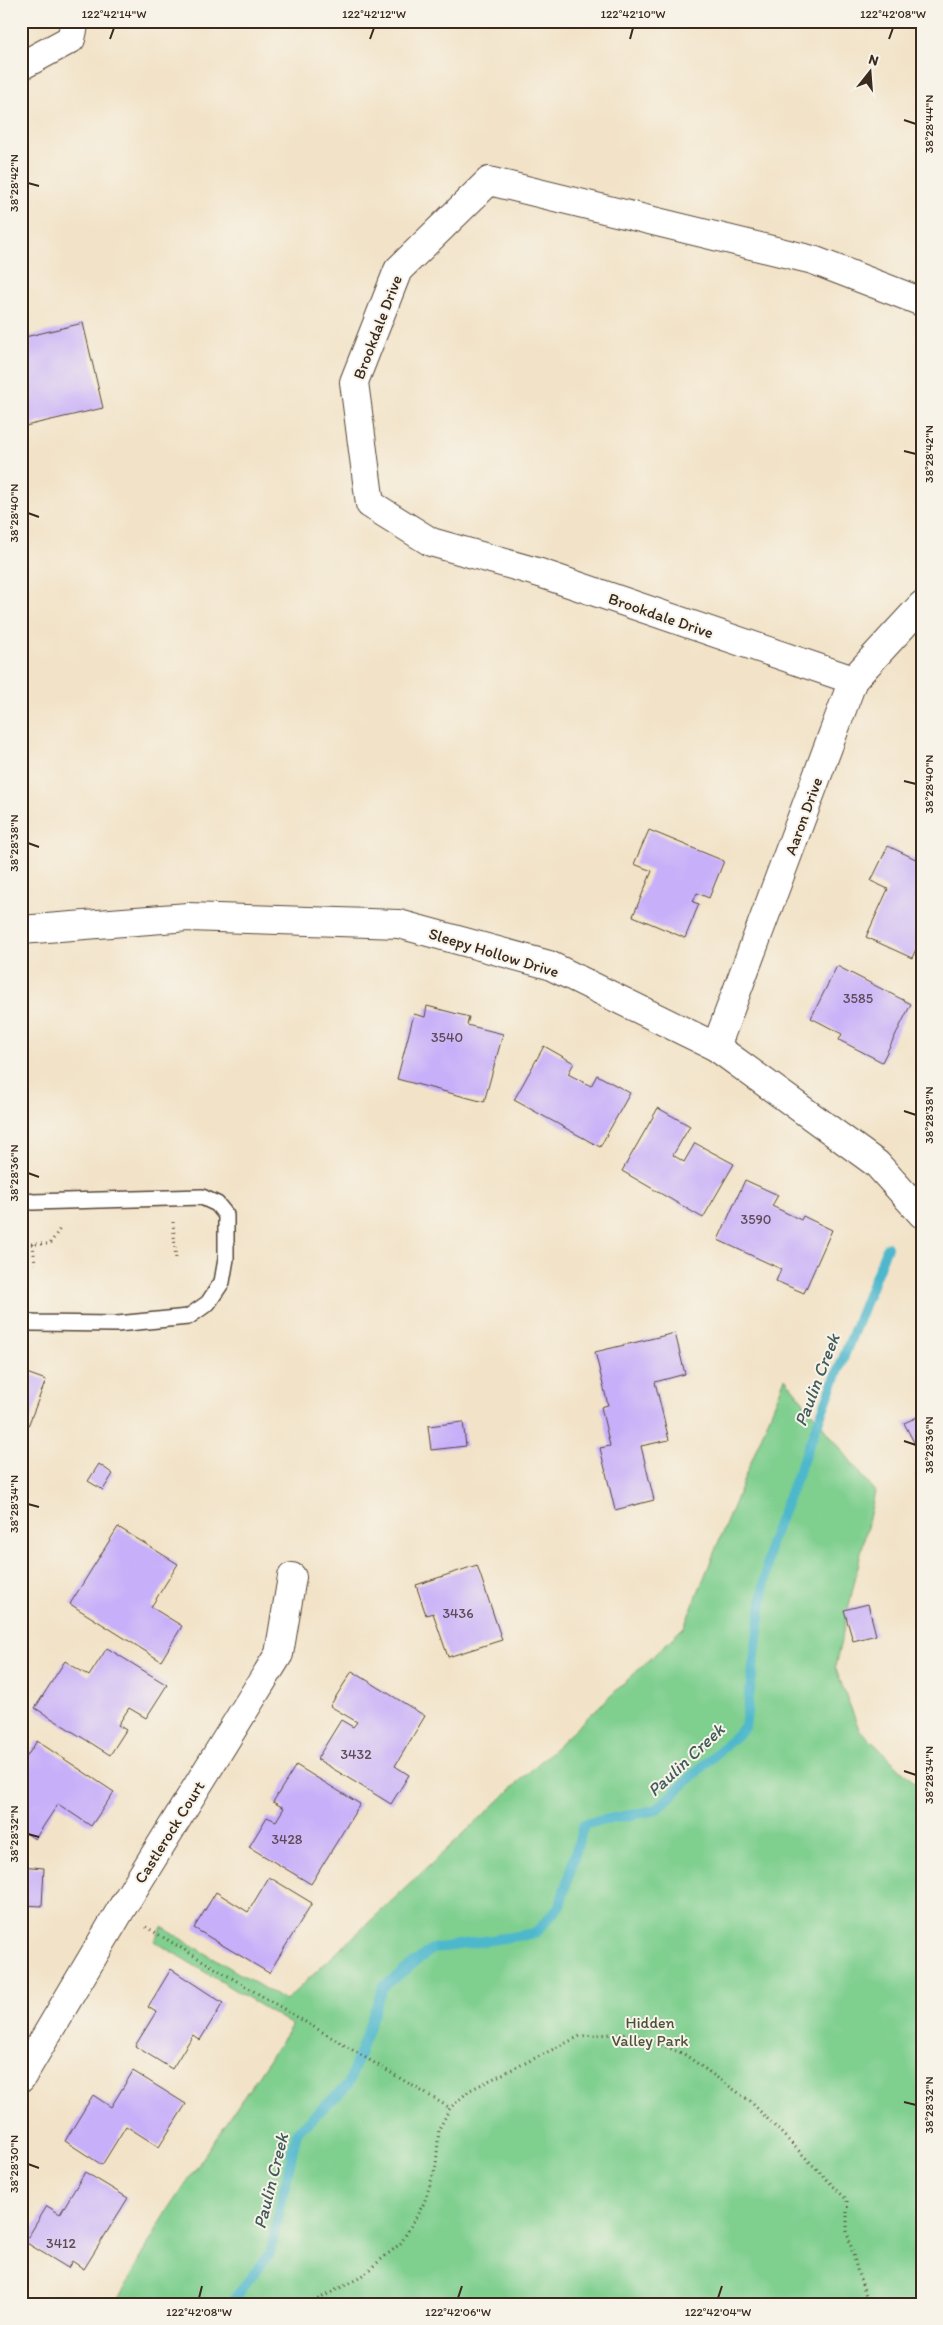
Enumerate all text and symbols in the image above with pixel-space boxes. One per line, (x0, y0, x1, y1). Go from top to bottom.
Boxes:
text: 122°42'14"W (82, 7, 146, 21)
text: 122°42'12"W (342, 7, 406, 21)
text: 122°42'10"W (600, 7, 666, 21)
text: 122°42'08"W (860, 7, 926, 21)
north arrow (846, 48, 896, 98)
text: N (867, 51, 881, 70)
text: 38°28'44"N (922, 95, 936, 153)
text: 38°28'42"N (7, 154, 21, 212)
street label: Brookdale Drive (349, 272, 406, 382)
text: 38°28'42"N (922, 425, 936, 483)
text: 38°28'40"N (7, 484, 21, 542)
street label: Brookdale Drive (606, 589, 716, 642)
text: 38°28'40"N (922, 755, 936, 813)
street label: Aaron Drive (781, 775, 826, 858)
text: 38°28'38"N (7, 814, 21, 872)
street label: Sleepy Hollow Drive (427, 924, 561, 981)
house number: 3585 (843, 990, 873, 1007)
house number: 3540 (431, 1029, 463, 1046)
text: 38°28'38"N (922, 1086, 936, 1144)
text: 38°28'36"N (7, 1144, 21, 1202)
house number: 3590 (741, 1211, 771, 1228)
water label: Paulin Creek (789, 1329, 845, 1429)
text: 38°28'36"N (922, 1416, 936, 1474)
text: 38°28'34"N (7, 1475, 21, 1533)
house number: 3436 (442, 1605, 474, 1622)
water label: Paulin Creek (643, 1718, 730, 1801)
house number: 3432 (340, 1746, 372, 1763)
text: 38°28'34"N (922, 1746, 936, 1804)
street label: Castlerock Court (130, 1778, 208, 1887)
text: 38°28'32"N (7, 1805, 21, 1863)
house number: 3428 (271, 1831, 303, 1848)
park label: Hidden Valley Park (612, 2013, 688, 2050)
text: 38°28'32"N (922, 2076, 936, 2134)
water label: Paulin Creek (249, 2129, 294, 2231)
text: 38°28'30"N (7, 2135, 21, 2193)
house number: 3412 (46, 2235, 77, 2252)
text: 122°42'08"W (166, 2305, 232, 2319)
text: 122°42'06"W (425, 2305, 491, 2319)
text: 122°42'04"W (685, 2305, 751, 2319)

